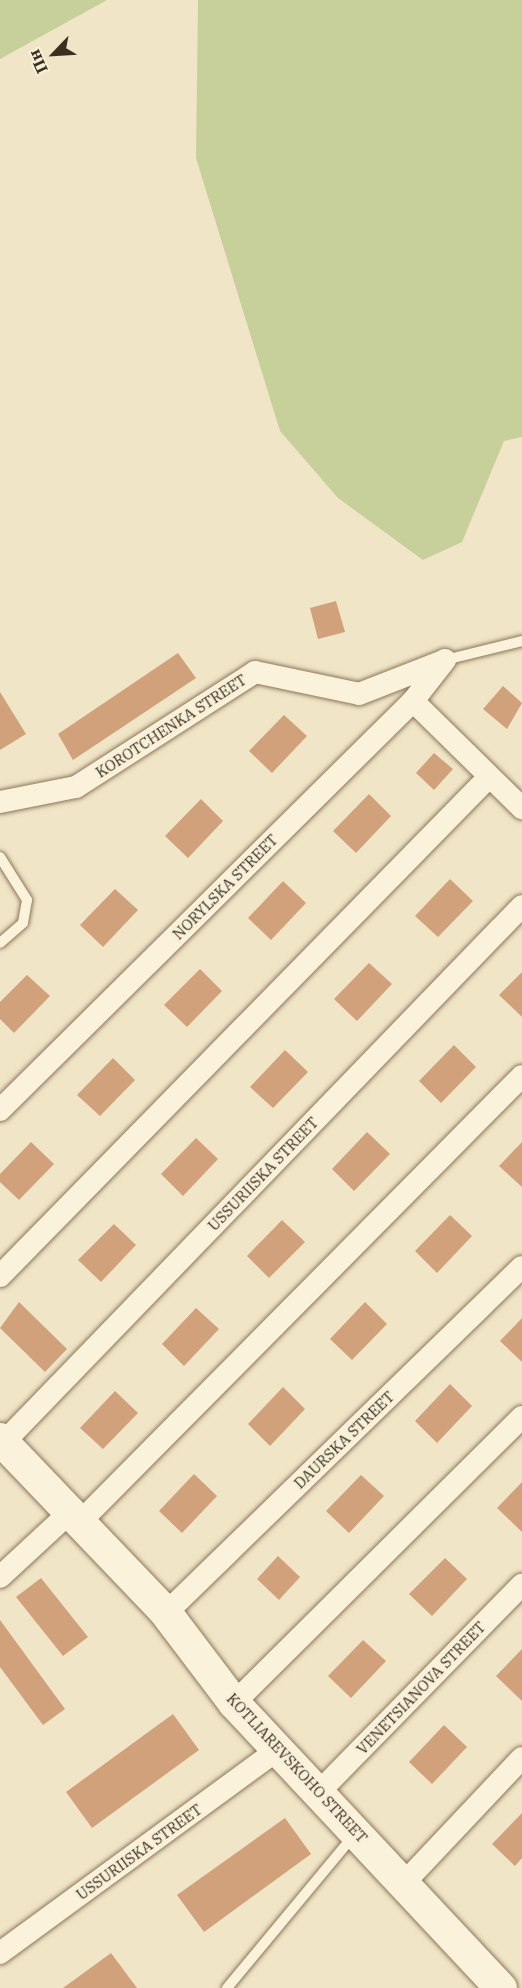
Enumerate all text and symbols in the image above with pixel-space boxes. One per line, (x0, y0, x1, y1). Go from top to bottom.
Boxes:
north arrow (24, 24, 84, 84)
text: Пн (24, 47, 52, 77)
street label: KOROTCHENKA STREET (92, 671, 250, 781)
street label: NORYLSKA STREET (169, 831, 281, 943)
street label: USSURIISKA STREET (204, 1114, 322, 1234)
street label: DAURSKA STREET (290, 1388, 398, 1492)
street label: VENETSIANOVA STREET (353, 1618, 489, 1758)
street label: KOTLIAREVSKOHO STREET (223, 1690, 371, 1846)
street label: USSURIISKA STREET (73, 1800, 205, 1904)

